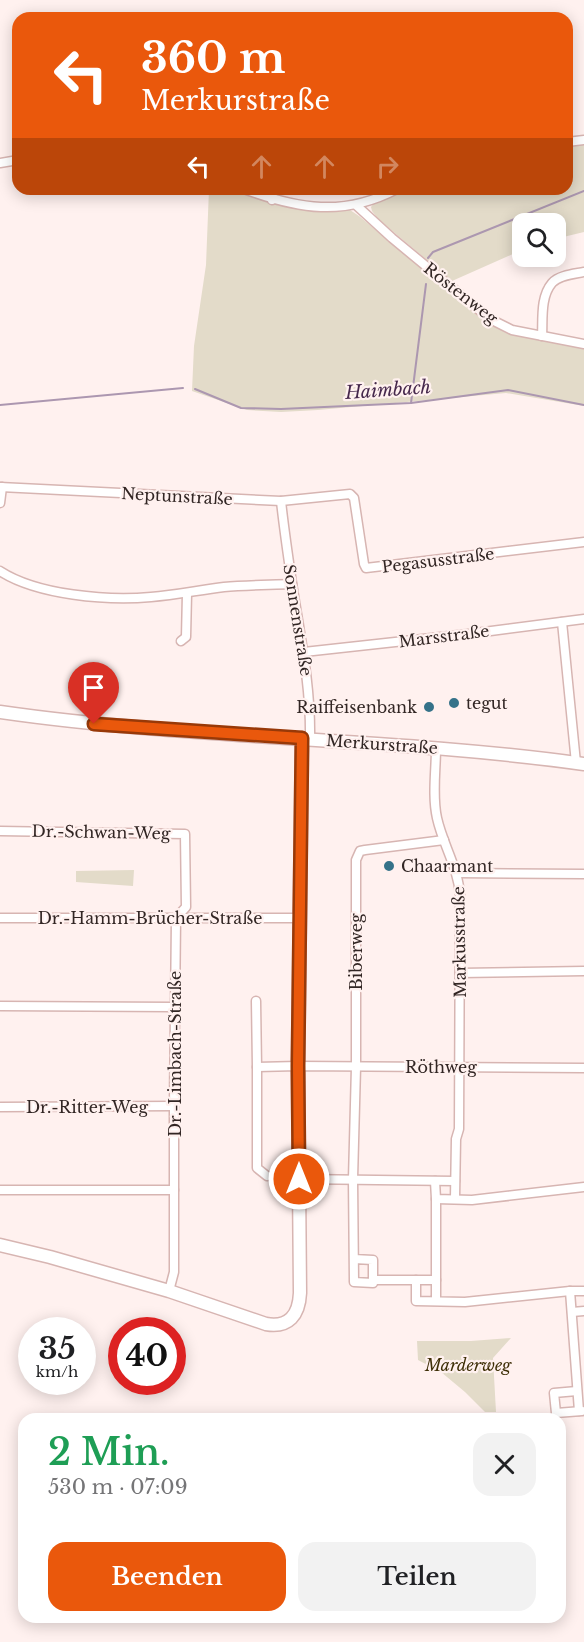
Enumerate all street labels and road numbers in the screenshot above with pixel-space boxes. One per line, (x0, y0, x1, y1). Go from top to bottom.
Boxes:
street label: Röstenweg (420, 258, 502, 328)
street label: Neptunstraße (121, 483, 233, 509)
street label: Pegasusstraße (381, 543, 495, 577)
street label: Sonnenstraße (279, 563, 317, 677)
street label: Marsstraße (398, 621, 490, 651)
street label: Merkurstraße (325, 730, 439, 758)
street label: Dr.-Schwan-Weg (31, 821, 171, 843)
street label: Markusstraße (448, 886, 470, 998)
street label: Dr.-Hamm-Brücher-Straße (38, 908, 262, 928)
street label: Biberweg (346, 913, 366, 991)
street label: Dr.-Limbach-Straße (165, 971, 185, 1137)
street label: Röthweg (405, 1057, 477, 1077)
street label: Dr.-Ritter-Weg (26, 1097, 148, 1117)

